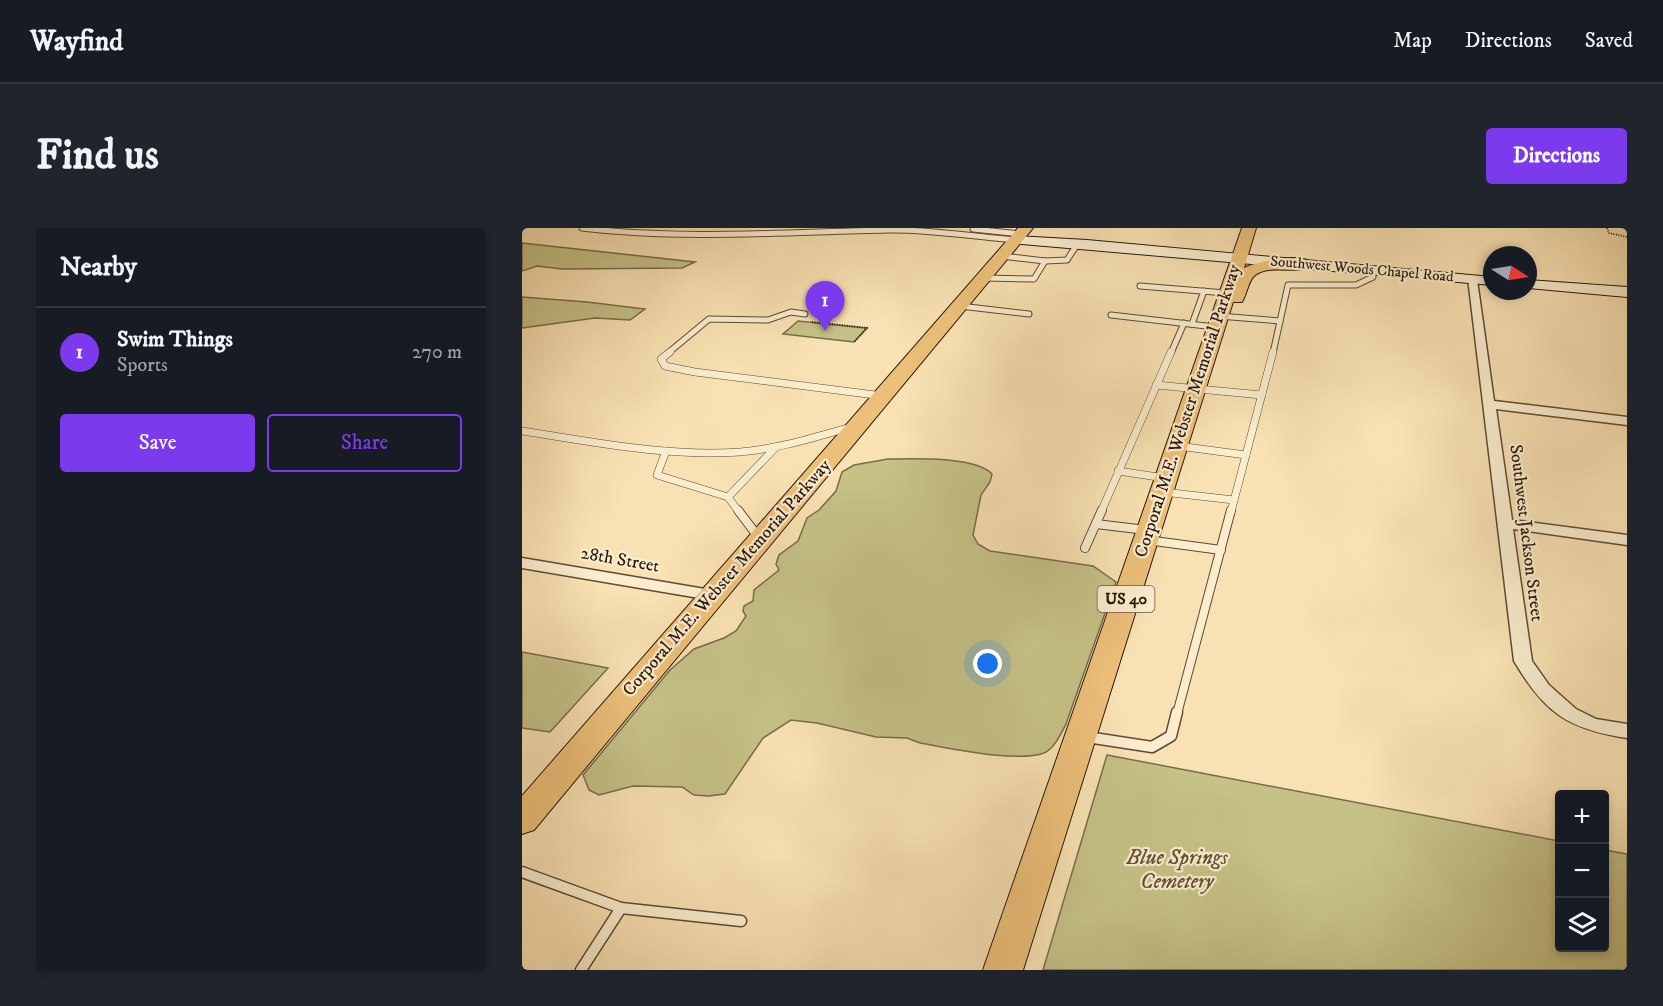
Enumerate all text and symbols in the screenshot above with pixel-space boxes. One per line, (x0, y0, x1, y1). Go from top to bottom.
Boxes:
text: Wayfind (30, 24, 123, 59)
text: Map (1393, 28, 1432, 54)
text: Directions (1465, 28, 1552, 54)
text: Saved (1585, 28, 1633, 54)
button: Directions (1486, 128, 1627, 184)
text: Find us (36, 130, 159, 182)
north arrow (1483, 246, 1537, 300)
text: Nearby (60, 251, 137, 284)
street label: Southwest Woods Chapel Road (1270, 252, 1455, 287)
street label: Corporal M.E. Webster Memorial Parkway (1130, 261, 1246, 560)
pin: 1 (806, 282, 844, 331)
text: Swim Things (117, 326, 233, 353)
text: 1 (76, 340, 83, 365)
text: 270 m (412, 340, 462, 365)
text: Sports (117, 353, 168, 378)
button: Save (60, 414, 255, 472)
button: Share (267, 414, 462, 472)
street label: Southwest Jackson Street (1504, 443, 1548, 623)
street label: Corporal M.E. Webster Memorial Parkway (618, 455, 836, 701)
street label: 28th Street (579, 542, 661, 578)
road number: US 40 (1098, 586, 1154, 612)
your location (973, 649, 1002, 678)
map controls (1555, 790, 1609, 952)
button: + (1555, 790, 1609, 844)
button: − (1555, 844, 1609, 898)
park label: Blue Springs Cemetery (1125, 845, 1228, 895)
button: layers (1555, 898, 1609, 952)

